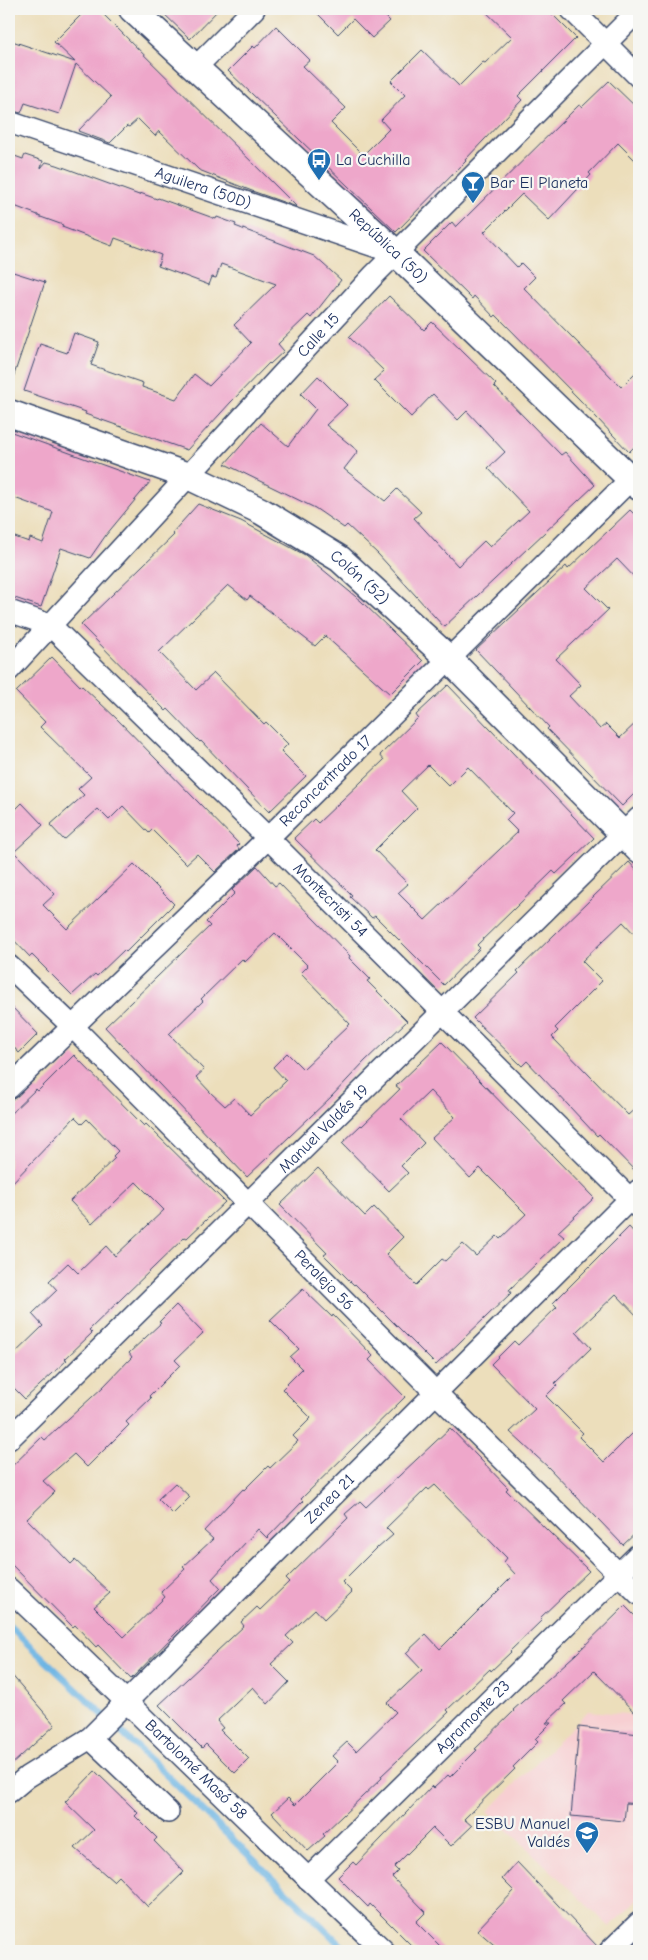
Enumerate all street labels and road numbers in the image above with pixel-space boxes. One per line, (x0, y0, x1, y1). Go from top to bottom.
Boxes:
street label: Aguilera (50D) (153, 163, 254, 213)
street label: República (50) (345, 205, 431, 287)
street label: Calle 15 (294, 309, 343, 361)
street label: Colón (52) (327, 546, 393, 608)
street label: Reconcentrado 17 (276, 731, 376, 830)
street label: Montecristi 54 (289, 859, 371, 941)
street label: Manuel Valdés 19 (275, 1081, 372, 1177)
street label: Peralejo 56 (291, 1246, 358, 1314)
street label: Zenea 21 (301, 1470, 358, 1527)
street label: Agramonte 23 (432, 1677, 514, 1757)
street label: Bartolomé Masó 58 (142, 1716, 251, 1823)

